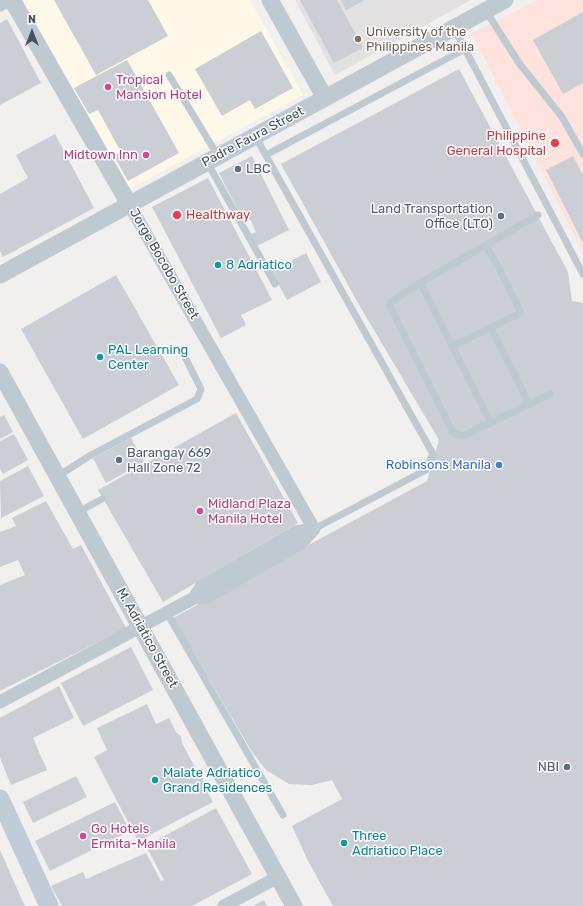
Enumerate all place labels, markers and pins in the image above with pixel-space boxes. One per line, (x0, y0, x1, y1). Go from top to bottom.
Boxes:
place label: University of the Philippines Manila (366, 24, 474, 55)
marker: University of the Philippines Manila (353, 34, 363, 44)
place label: Tropical Mansion Hotel (116, 72, 202, 103)
marker: Tropical Mansion Hotel (103, 82, 113, 92)
place label: Philippine General Hospital (447, 128, 546, 159)
marker: Philippine General Hospital (549, 137, 561, 149)
place label: Midtown Inn (64, 147, 138, 163)
marker: Midtown Inn (141, 150, 151, 160)
place label: LBC (246, 161, 271, 177)
marker: LBC (233, 164, 243, 174)
place label: Land Transportation Office (LTO) (371, 201, 493, 232)
place label: Healthway (186, 207, 250, 223)
marker: Healthway (171, 209, 183, 221)
marker: Land Transportation Office (LTO) (496, 211, 506, 221)
place label: 8 Adriatico (226, 257, 292, 273)
marker: 8 Adriatico (213, 260, 223, 270)
place label: PAL Learning Center (108, 342, 188, 373)
marker: PAL Learning Center (95, 352, 105, 362)
place label: Barangay 669 Hall Zone 72 (127, 445, 211, 476)
marker: Barangay 669 Hall Zone 72 (114, 455, 124, 465)
place label: Robinsons Manila (386, 457, 491, 473)
marker: Robinsons Manila (494, 460, 504, 470)
place label: Midland Plaza Manila Hotel (208, 496, 291, 527)
marker: Midland Plaza Manila Hotel (195, 506, 205, 516)
place label: NBI (538, 759, 559, 775)
marker: NBI (562, 762, 572, 772)
place label: Malate Adriatico Grand Residences (163, 765, 272, 796)
marker: Malate Adriatico Grand Residences (150, 775, 160, 785)
place label: Go Hotels Ermita-Manila (91, 821, 176, 852)
place label: Three Adriatico Place (352, 828, 443, 859)
marker: Go Hotels Ermita-Manila (78, 831, 88, 841)
marker: Three Adriatico Place (339, 838, 349, 848)

